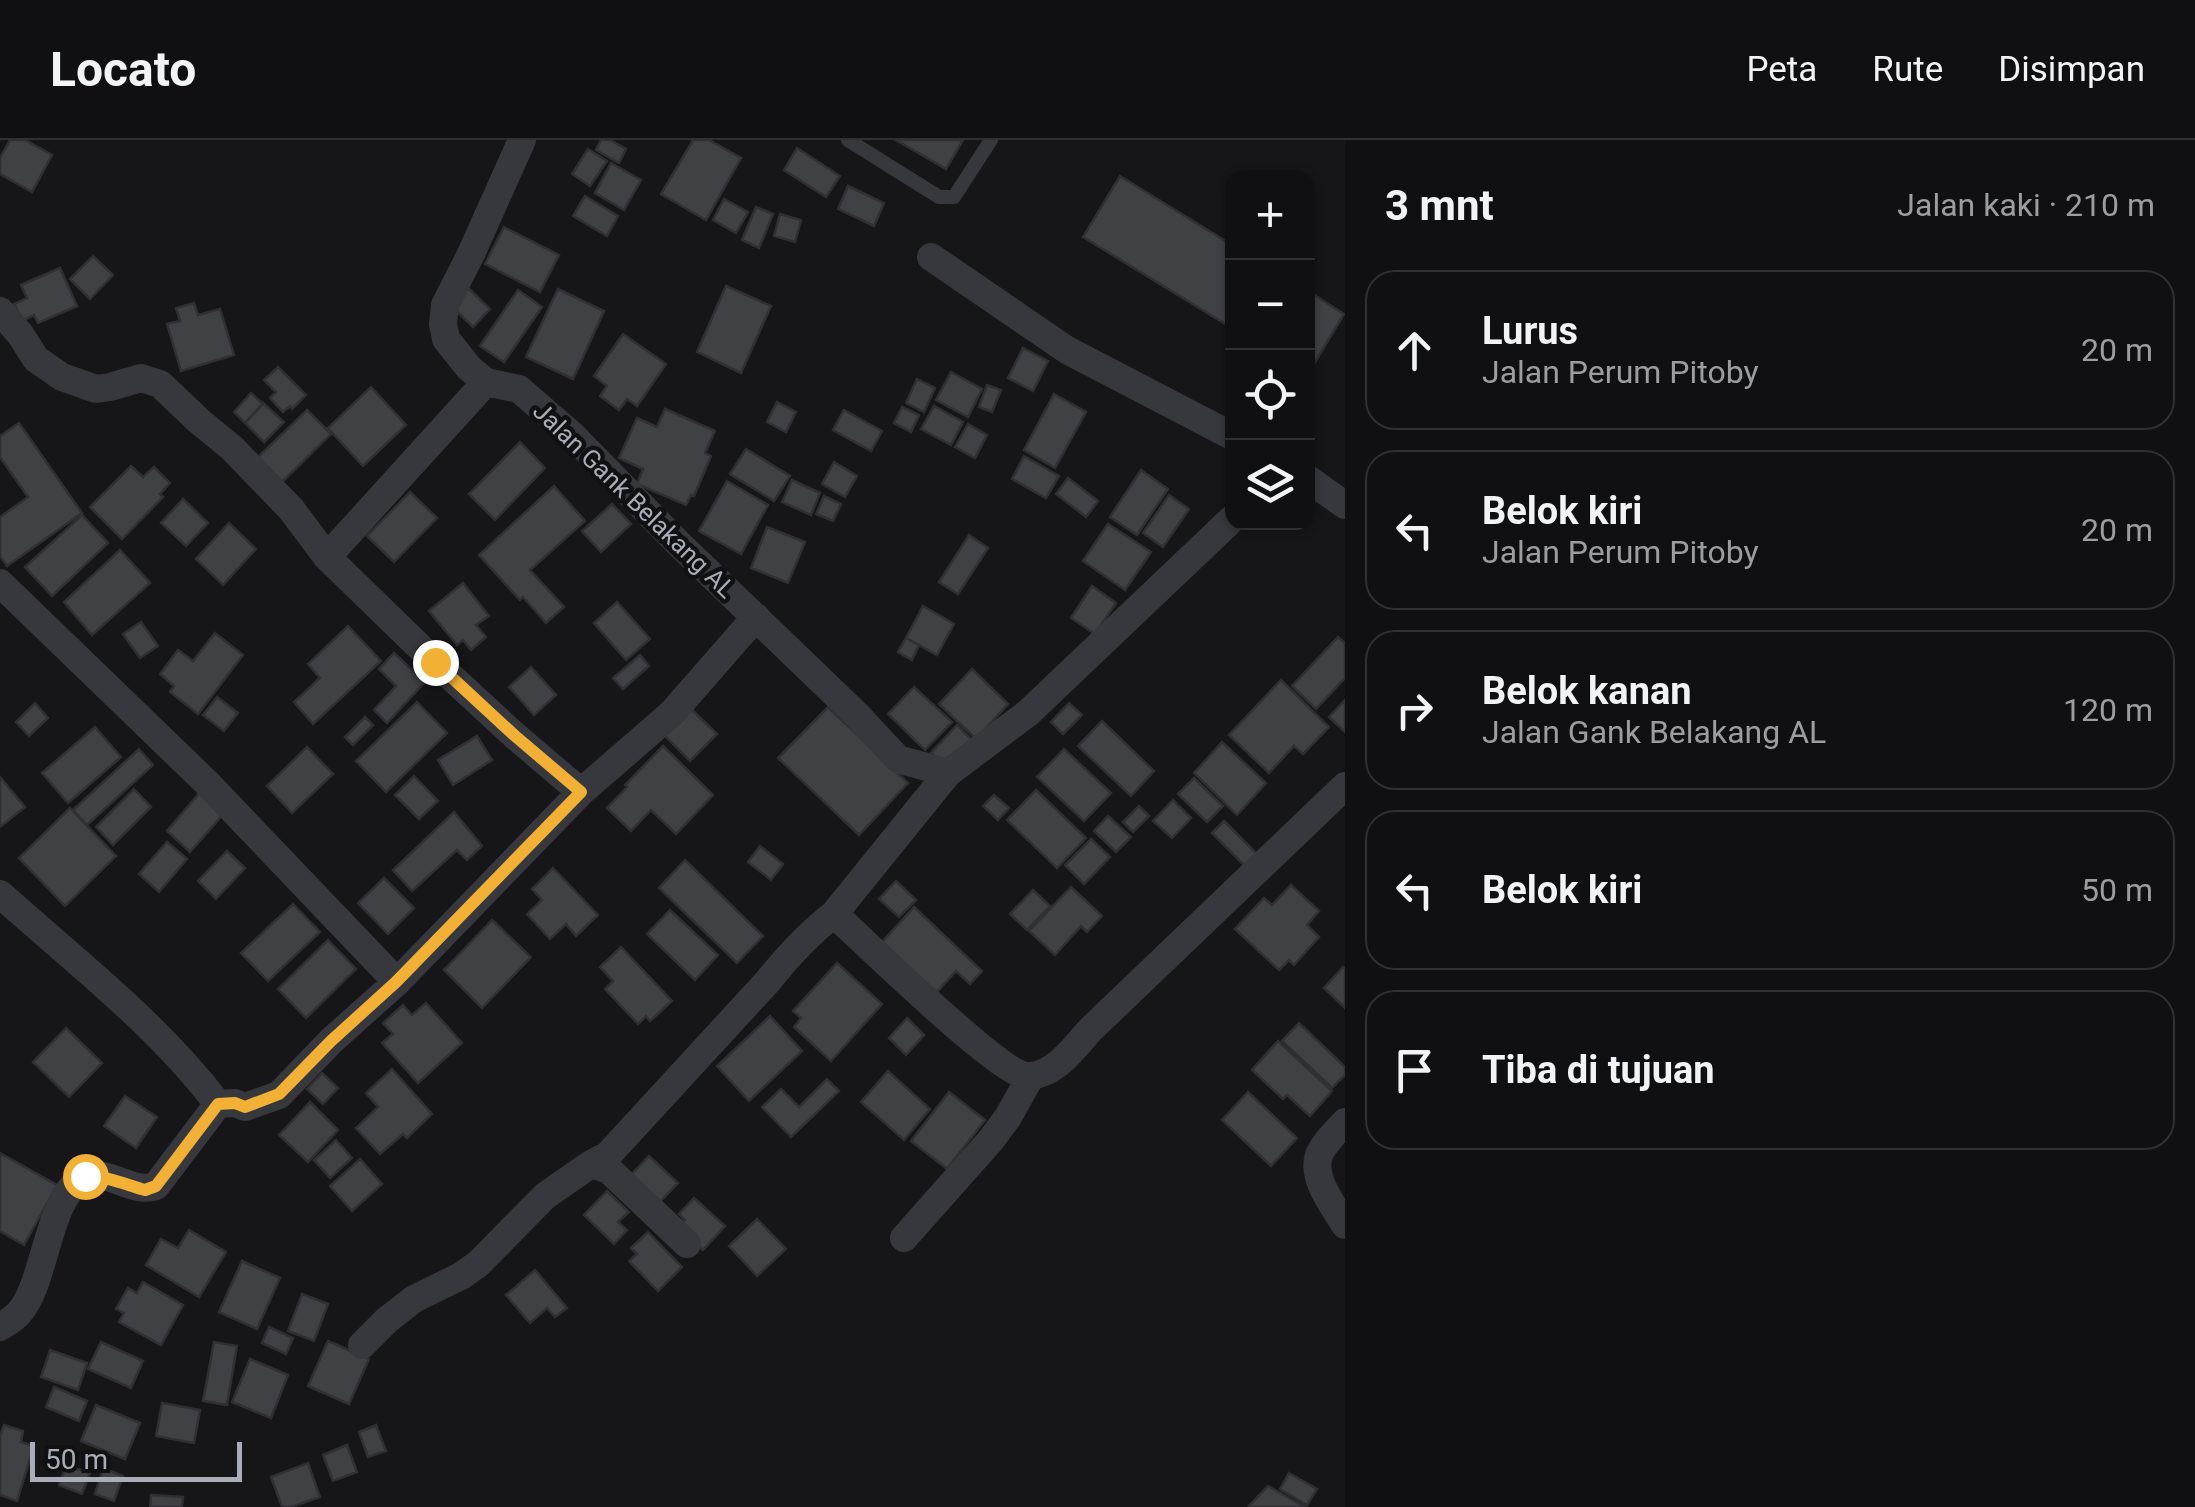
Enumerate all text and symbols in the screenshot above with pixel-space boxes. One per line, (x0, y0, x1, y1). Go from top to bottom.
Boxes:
text: Locato (50, 41, 196, 98)
text: Peta (1746, 49, 1817, 90)
text: Rute (1872, 49, 1943, 90)
text: Disimpan (1998, 49, 2145, 90)
map controls (1225, 170, 1315, 530)
button: + (1225, 170, 1315, 260)
text: 3 mnt (1385, 181, 1494, 230)
text: Jalan kaki · 210 m (1897, 186, 2155, 224)
button: − (1225, 260, 1315, 350)
text: Lurus (1482, 309, 1578, 353)
icon: ahead (1387, 323, 1442, 378)
text: 20 m (2081, 331, 2153, 369)
button: locate (1225, 350, 1315, 440)
text: Jalan Perum Pitoby (1482, 353, 1759, 391)
street label: Jalan Gank Belakang AL (527, 396, 741, 604)
button: layers (1225, 440, 1315, 530)
text: Belok kiri (1482, 489, 1642, 533)
icon: left (1387, 503, 1442, 558)
text: 20 m (2081, 511, 2153, 549)
text: Jalan Perum Pitoby (1482, 533, 1759, 571)
route end (413, 640, 459, 686)
text: Belok kanan (1482, 669, 1692, 713)
icon: right (1387, 683, 1442, 738)
text: 120 m (2063, 691, 2153, 729)
text: Jalan Gank Belakang AL (1482, 713, 1826, 751)
icon: left (1387, 863, 1442, 918)
text: Belok kiri (1482, 868, 1642, 912)
text: 50 m (2081, 871, 2153, 909)
icon: arrive (1387, 1043, 1442, 1098)
text: Tiba di tujuan (1482, 1048, 1715, 1092)
route start (63, 1154, 109, 1200)
scale bar (30, 1437, 242, 1482)
text: 50 m (45, 1443, 108, 1476)

